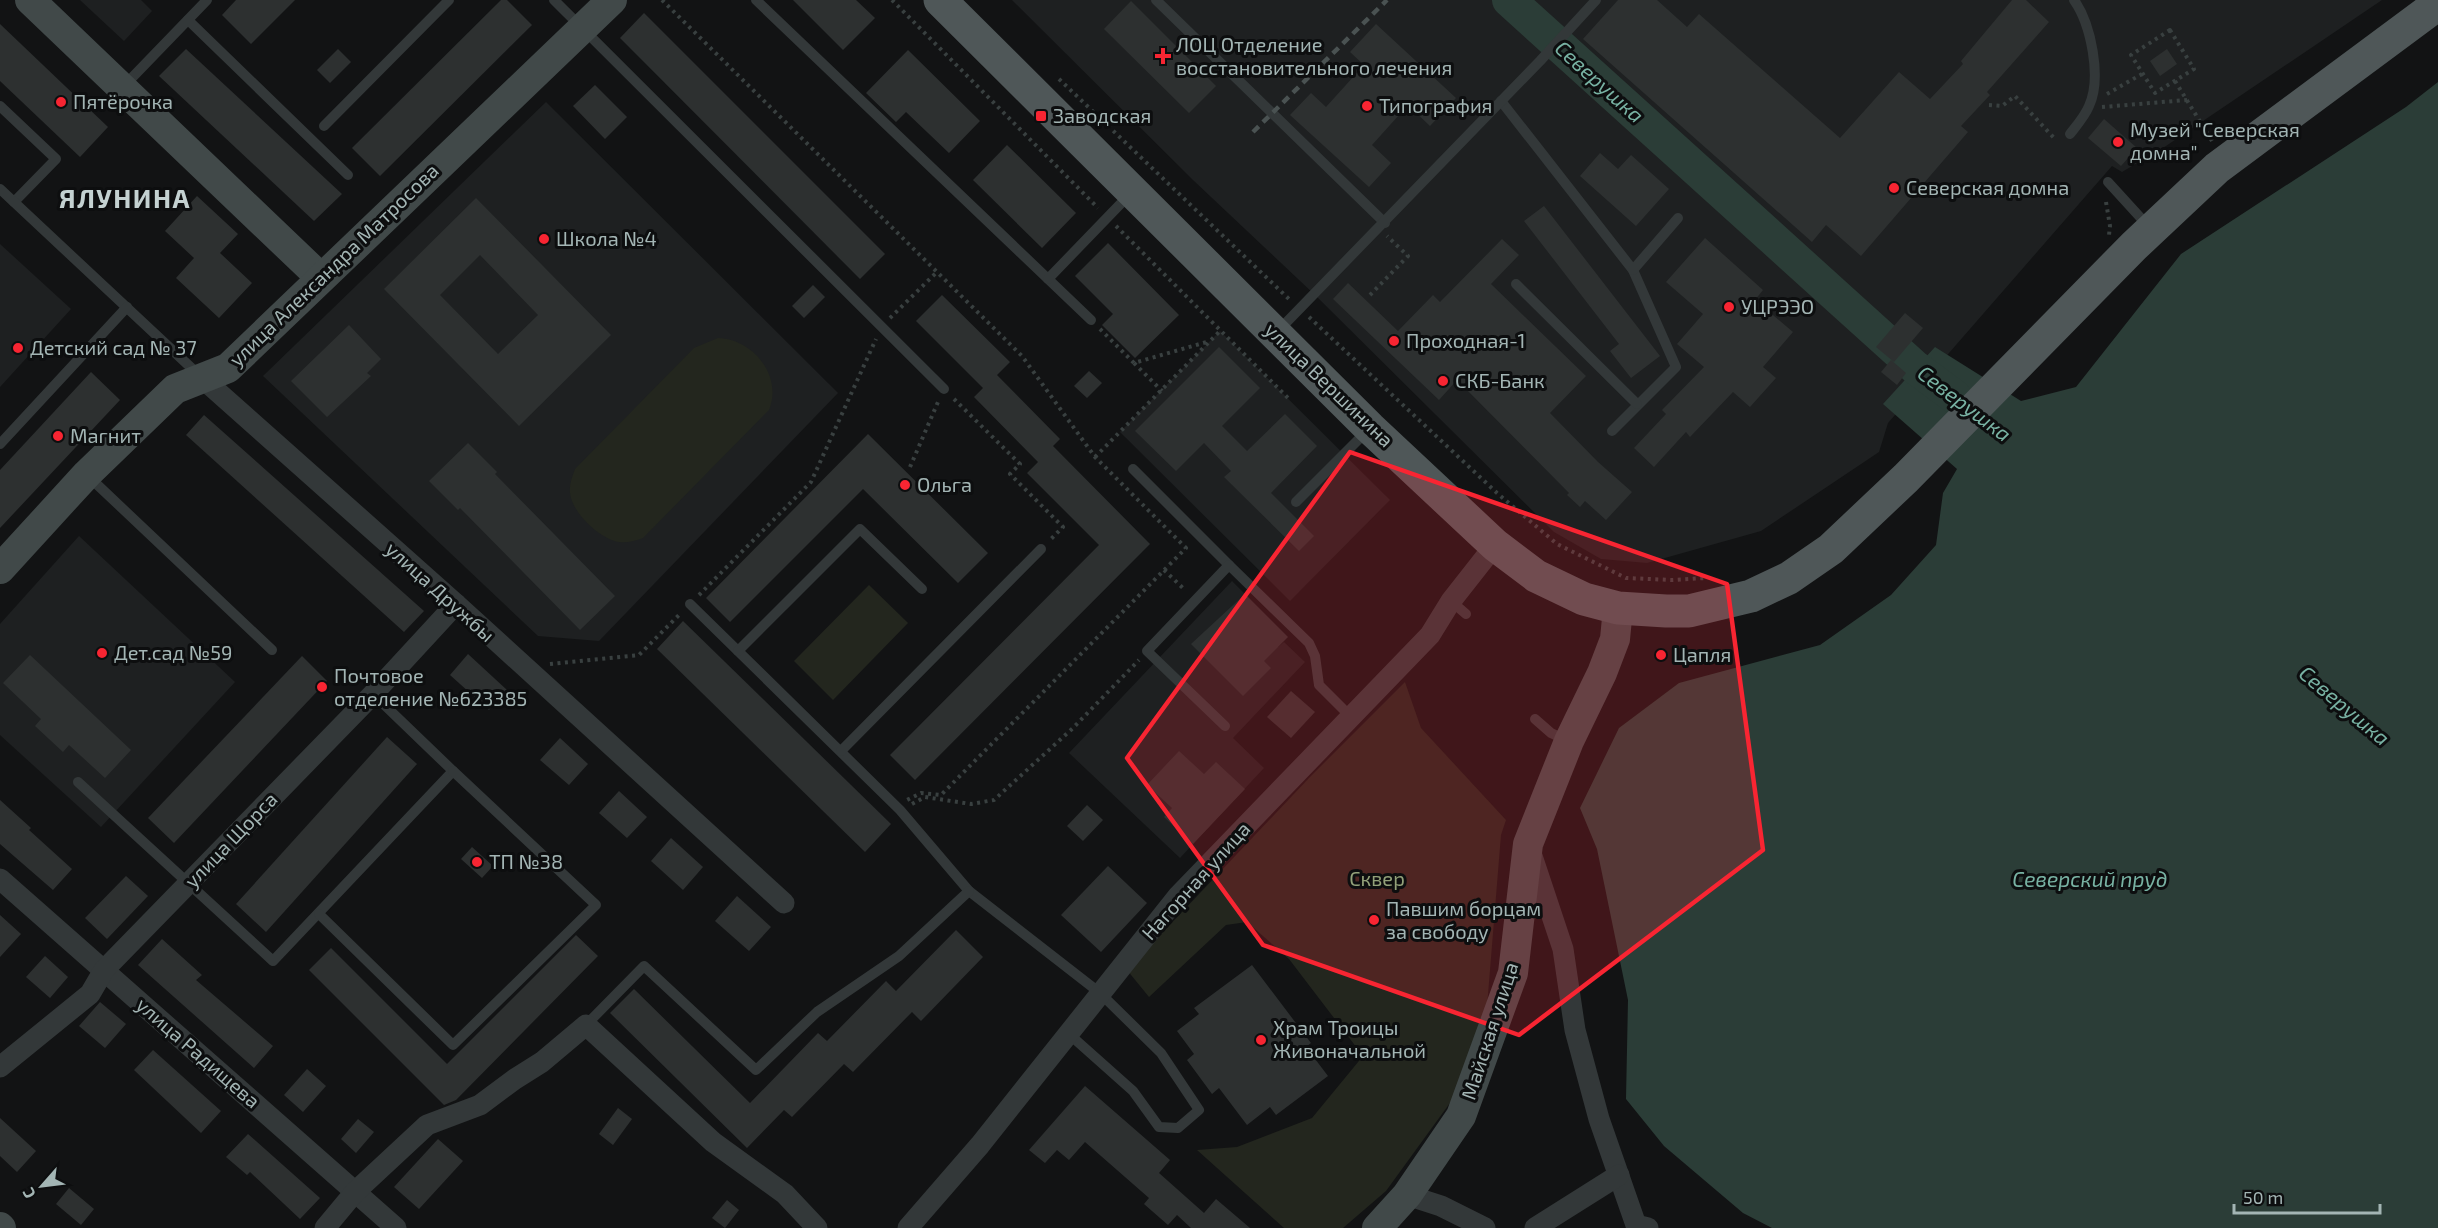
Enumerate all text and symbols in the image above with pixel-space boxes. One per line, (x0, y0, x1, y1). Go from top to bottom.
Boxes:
place label: ЛОЦ Отделение восстановительного лечения (1176, 32, 1452, 79)
water label: Северушка (1551, 35, 1649, 127)
marker: ЛОЦ Отделение восстановительного лечения (1154, 47, 1172, 65)
place label: Пятёрочка (73, 89, 173, 113)
place label: Типография (1379, 93, 1492, 117)
marker: Пятёрочка (54, 95, 68, 109)
marker: Типография (1360, 99, 1374, 113)
place label: Заводская (1053, 103, 1151, 127)
marker: Заводская (1034, 109, 1048, 123)
place label: Музей "Северская домна" (2130, 117, 2300, 164)
marker: Музей "Северская домна" (2111, 135, 2125, 149)
street label: улица Александра Матросова (224, 158, 444, 371)
place label: Северская домна (1906, 175, 2069, 199)
marker: Северская домна (1887, 181, 1901, 195)
district label: ЯЛУНИНА (59, 182, 191, 213)
place label: Школа №4 (556, 226, 657, 250)
marker: Школа №4 (537, 232, 551, 246)
place label: УЦРЭЭО (1741, 294, 1814, 318)
marker: УЦРЭЭО (1722, 300, 1736, 314)
street label: улица Вершинина (1260, 317, 1399, 452)
place label: Проходная-1 (1406, 328, 1525, 352)
marker: Проходная-1 (1387, 334, 1401, 348)
place label: Детский сад № 37 (30, 335, 197, 359)
marker: Детский сад № 37 (11, 341, 25, 355)
water label: Северушка (1913, 360, 2017, 446)
place label: СКБ-Банк (1455, 368, 1545, 392)
marker: СКБ-Банк (1436, 374, 1450, 388)
place label: Магнит (70, 423, 141, 447)
marker: Магнит (51, 429, 65, 443)
place label: Ольга (917, 472, 972, 496)
marker: Ольга (898, 478, 912, 492)
street label: улица Дружбы (381, 536, 500, 647)
place label: Дет.сад №59 (114, 640, 232, 664)
place label: Цапля (1673, 642, 1731, 666)
marker: Дет.сад №59 (95, 646, 109, 660)
marker: Цапля (1654, 648, 1668, 662)
water label: Северушка (2295, 660, 2395, 750)
place label: Почтовое отделение №623385 (334, 663, 527, 710)
marker: Почтовое отделение №623385 (315, 680, 329, 694)
street label: улица Щорса (179, 787, 282, 893)
street label: Нагорная улица (1136, 816, 1255, 945)
place label: ТП №38 (489, 849, 563, 873)
marker: ТП №38 (470, 855, 484, 869)
park label: Сквер (1349, 866, 1405, 890)
water label: Северский пруд (2012, 866, 2168, 891)
place label: Павшим борцам за свободу (1386, 896, 1541, 944)
marker: Павшим борцам за свободу (1367, 913, 1381, 927)
street label: Майская улица (1456, 959, 1524, 1103)
street label: улица Радищева (131, 992, 265, 1113)
place label: Храм Троицы Живоначальной (1273, 1015, 1426, 1062)
marker: Храм Троицы Живоначальной (1254, 1033, 1268, 1047)
north arrow (12, 1156, 72, 1216)
scale bar (2234, 1177, 2380, 1215)
text: С (18, 1185, 39, 1202)
text: 50 m (2243, 1186, 2283, 1208)

